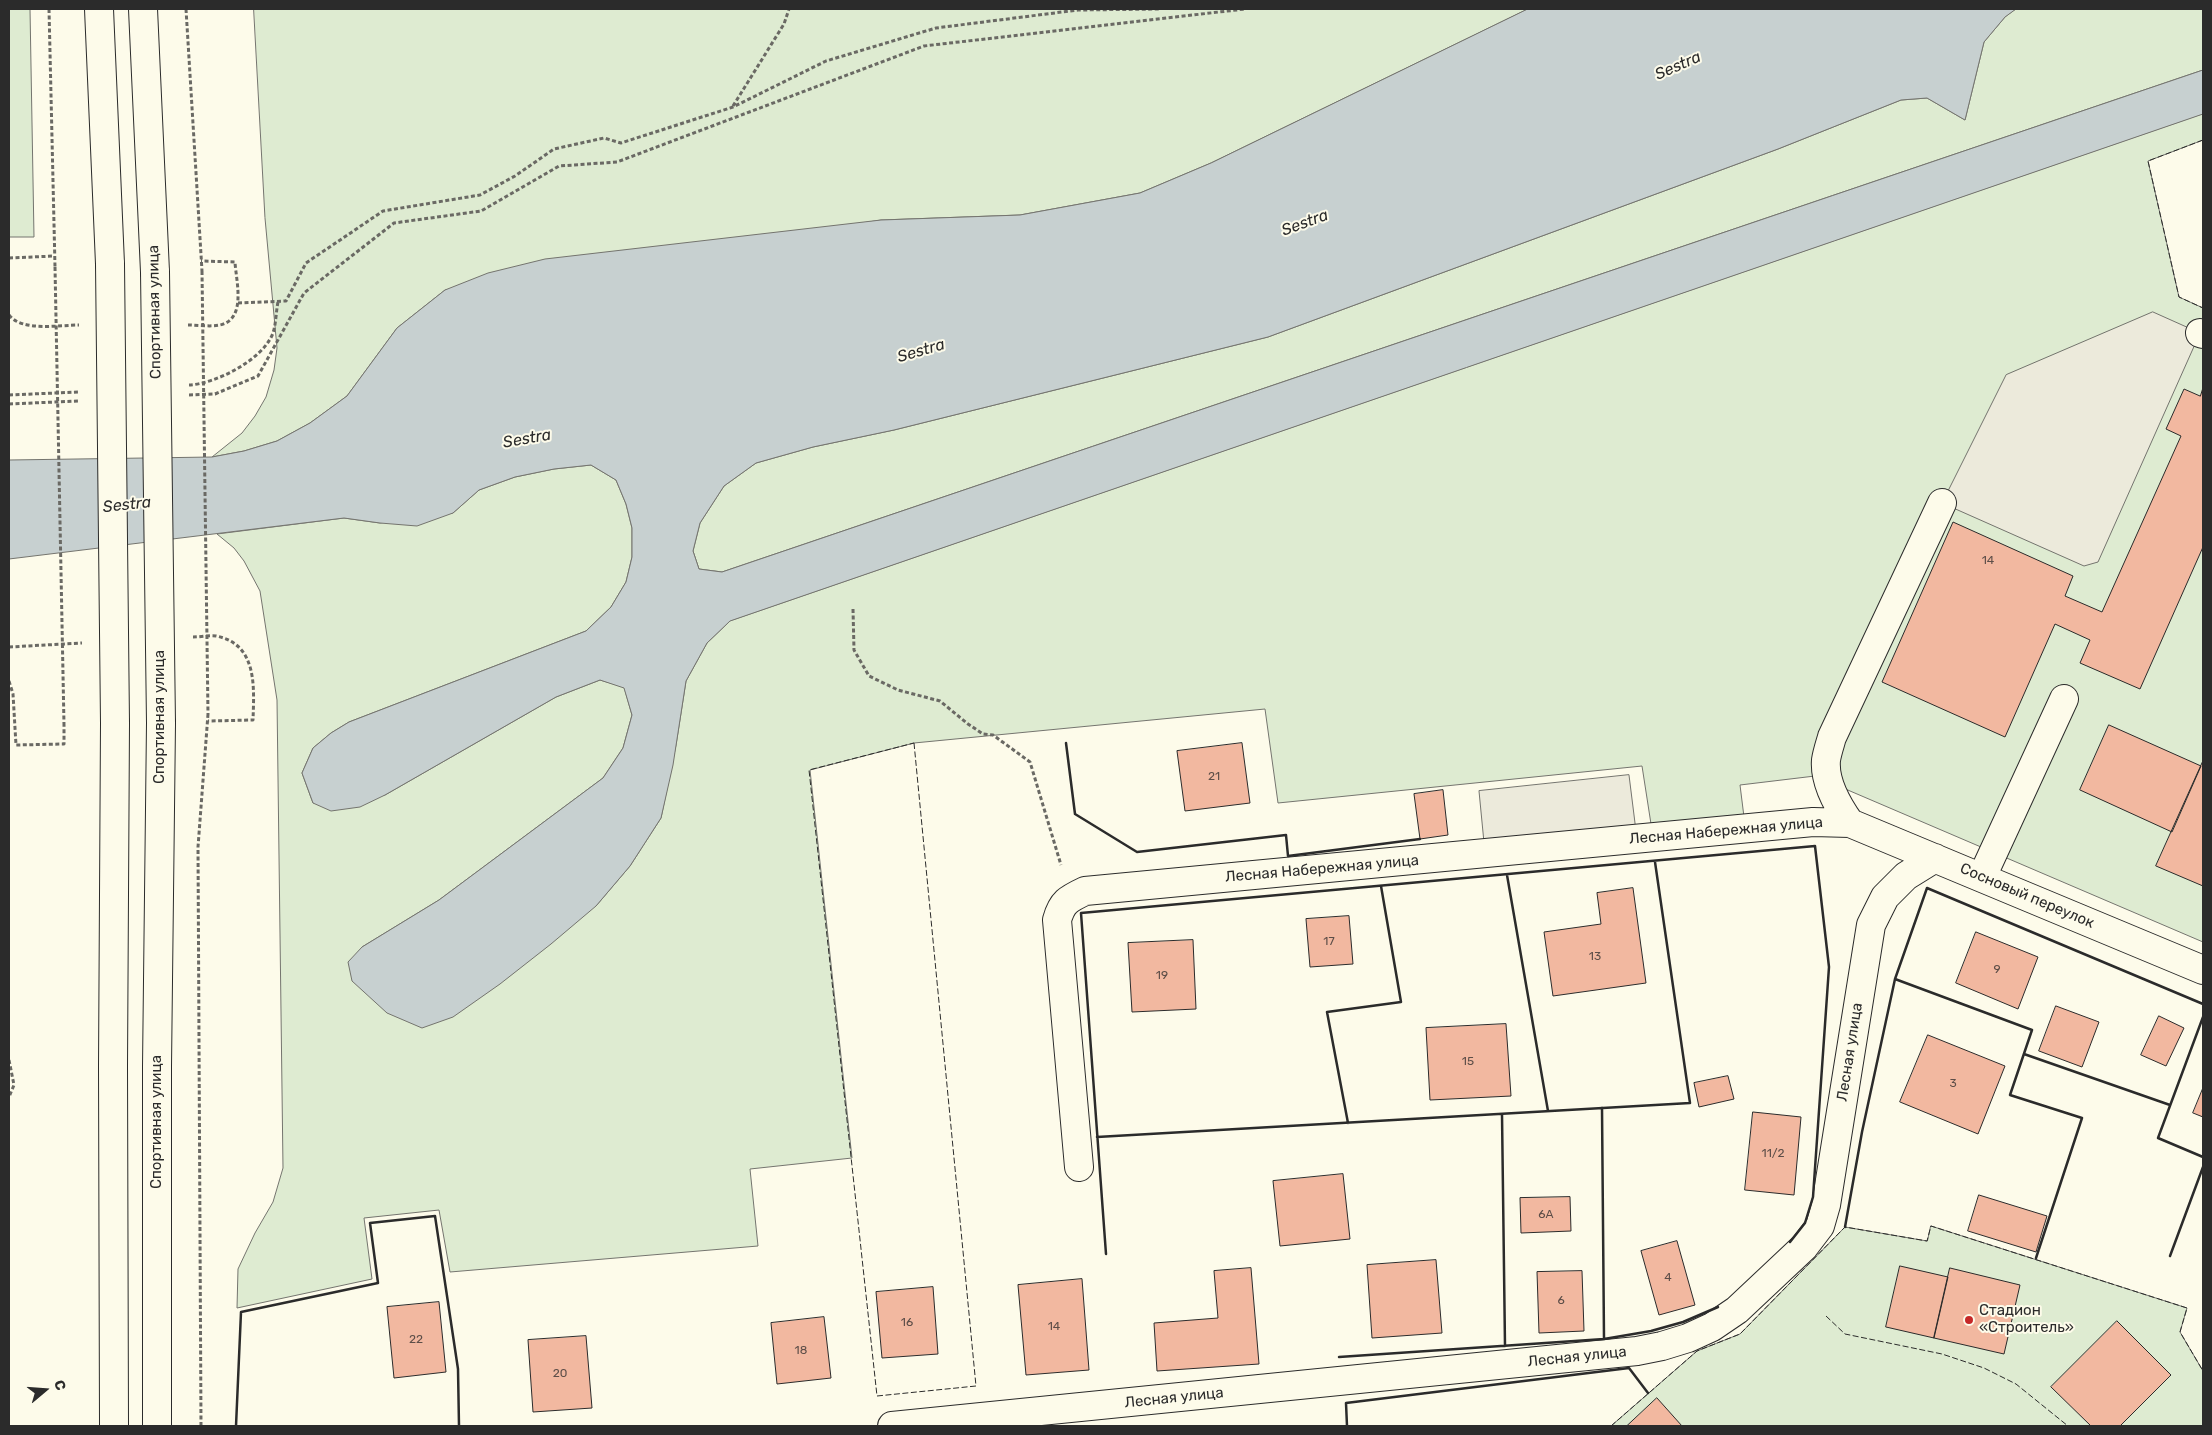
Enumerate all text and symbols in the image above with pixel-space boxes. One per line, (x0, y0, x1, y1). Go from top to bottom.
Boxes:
water label: Sestra (1652, 47, 1704, 85)
water label: Sestra (1279, 206, 1331, 240)
street label: Спортивная улица (145, 245, 165, 379)
water label: Sestra (895, 335, 947, 367)
water label: Sestra (501, 425, 553, 453)
water label: Sestra (102, 493, 152, 517)
house number: 14 (1982, 554, 1994, 568)
street label: Спортивная улица (151, 650, 169, 784)
house number: 21 (1208, 770, 1220, 784)
street label: Лесная Набережная улица (1628, 814, 1824, 848)
street label: Лесная Набережная улица (1224, 852, 1420, 886)
street label: Сосновый переулок (1957, 860, 2097, 932)
house number: 17 (1323, 935, 1335, 949)
house number: 13 (1589, 950, 1601, 964)
house number: 9 (1993, 963, 2001, 977)
house number: 19 (1156, 969, 1168, 983)
street label: Лесная улица (1833, 1001, 1867, 1103)
street label: Спортивная улица (148, 1055, 166, 1189)
house number: 15 (1462, 1055, 1474, 1069)
house number: 3 (1949, 1077, 1957, 1091)
house number: 11/2 (1762, 1147, 1784, 1161)
house number: 6А (1538, 1208, 1554, 1222)
house number: 4 (1664, 1271, 1672, 1285)
house number: 6 (1557, 1294, 1565, 1308)
place label: Стадион «Строитель» (1979, 1302, 2074, 1337)
marker: Стадион «Строитель» (1963, 1314, 1975, 1326)
house number: 16 (901, 1316, 913, 1330)
house number: 14 (1048, 1320, 1060, 1334)
house number: 22 (409, 1333, 423, 1347)
street label: Лесная улица (1527, 1343, 1627, 1371)
house number: 18 (795, 1344, 807, 1358)
north arrow (20, 1365, 70, 1415)
house number: 20 (553, 1367, 567, 1381)
text: С (50, 1378, 69, 1393)
street label: Лесная улица (1124, 1384, 1224, 1412)

